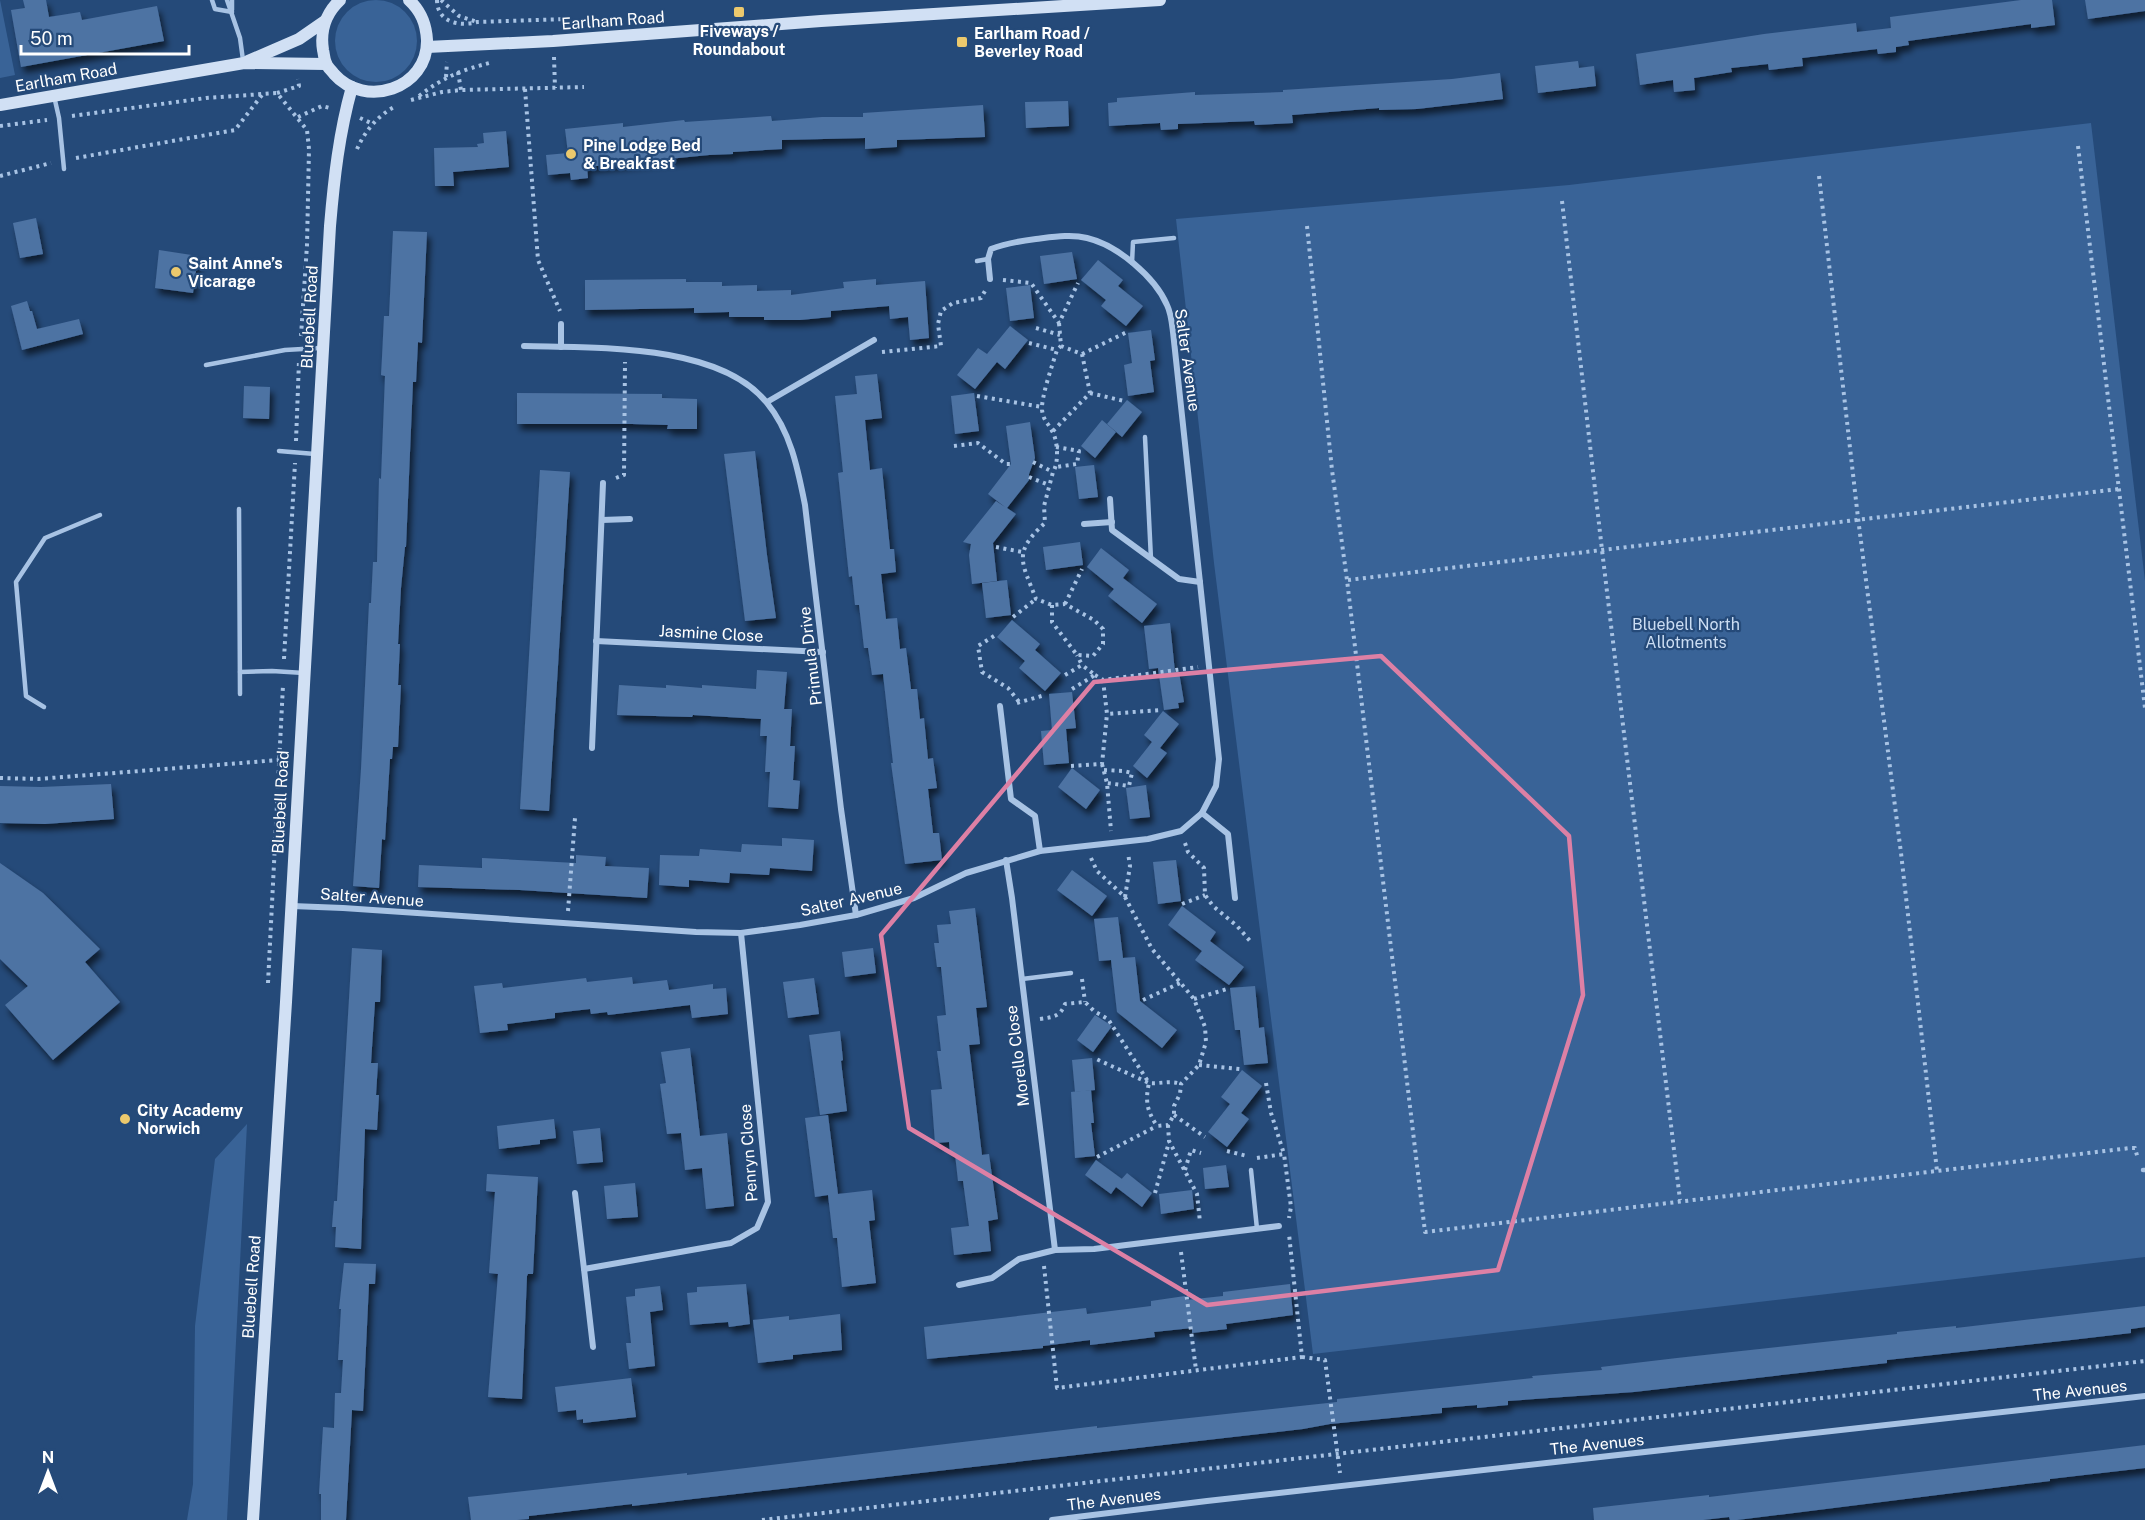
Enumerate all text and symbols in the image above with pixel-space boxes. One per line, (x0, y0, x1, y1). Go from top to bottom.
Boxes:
marker: Fiveways / Roundabout (732, 5, 746, 19)
street label: Earlham Road (561, 7, 665, 34)
scale bar (21, 18, 189, 56)
place label: Fiveways / Roundabout (693, 22, 786, 59)
place label: Earlham Road / Beverley Road (974, 24, 1090, 61)
text: 50 m (30, 28, 73, 49)
marker: Earlham Road / Beverley Road (955, 35, 969, 49)
street label: Earlham Road (14, 59, 119, 96)
place label: Pine Lodge Bed & Breakfast (583, 136, 701, 173)
marker: Pine Lodge Bed & Breakfast (564, 147, 578, 161)
place label: Saint Anne’s Vicarage (188, 254, 283, 291)
marker: Saint Anne’s Vicarage (169, 265, 183, 279)
street label: Bluebell Road (297, 265, 322, 369)
street label: Salter Avenue (1171, 307, 1204, 413)
street label: Primula Drive (795, 605, 826, 706)
park label: Bluebell North Allotments (1632, 615, 1740, 652)
street label: Jasmine Close (658, 621, 764, 646)
street label: Bluebell Road (268, 750, 293, 854)
street label: Salter Avenue (798, 879, 904, 920)
street label: Salter Avenue (319, 884, 424, 911)
street label: Morello Close (1002, 1004, 1033, 1108)
place label: City Academy Norwich (137, 1101, 243, 1138)
street label: Penryn Close (736, 1103, 761, 1203)
marker: City Academy Norwich (118, 1112, 132, 1126)
street label: Bluebell Road (238, 1235, 265, 1339)
street label: The Avenues (2032, 1376, 2128, 1405)
street label: The Avenues (1549, 1430, 1645, 1459)
north arrow (18, 1442, 78, 1502)
text: N (42, 1448, 54, 1467)
street label: The Avenues (1066, 1484, 1162, 1515)

